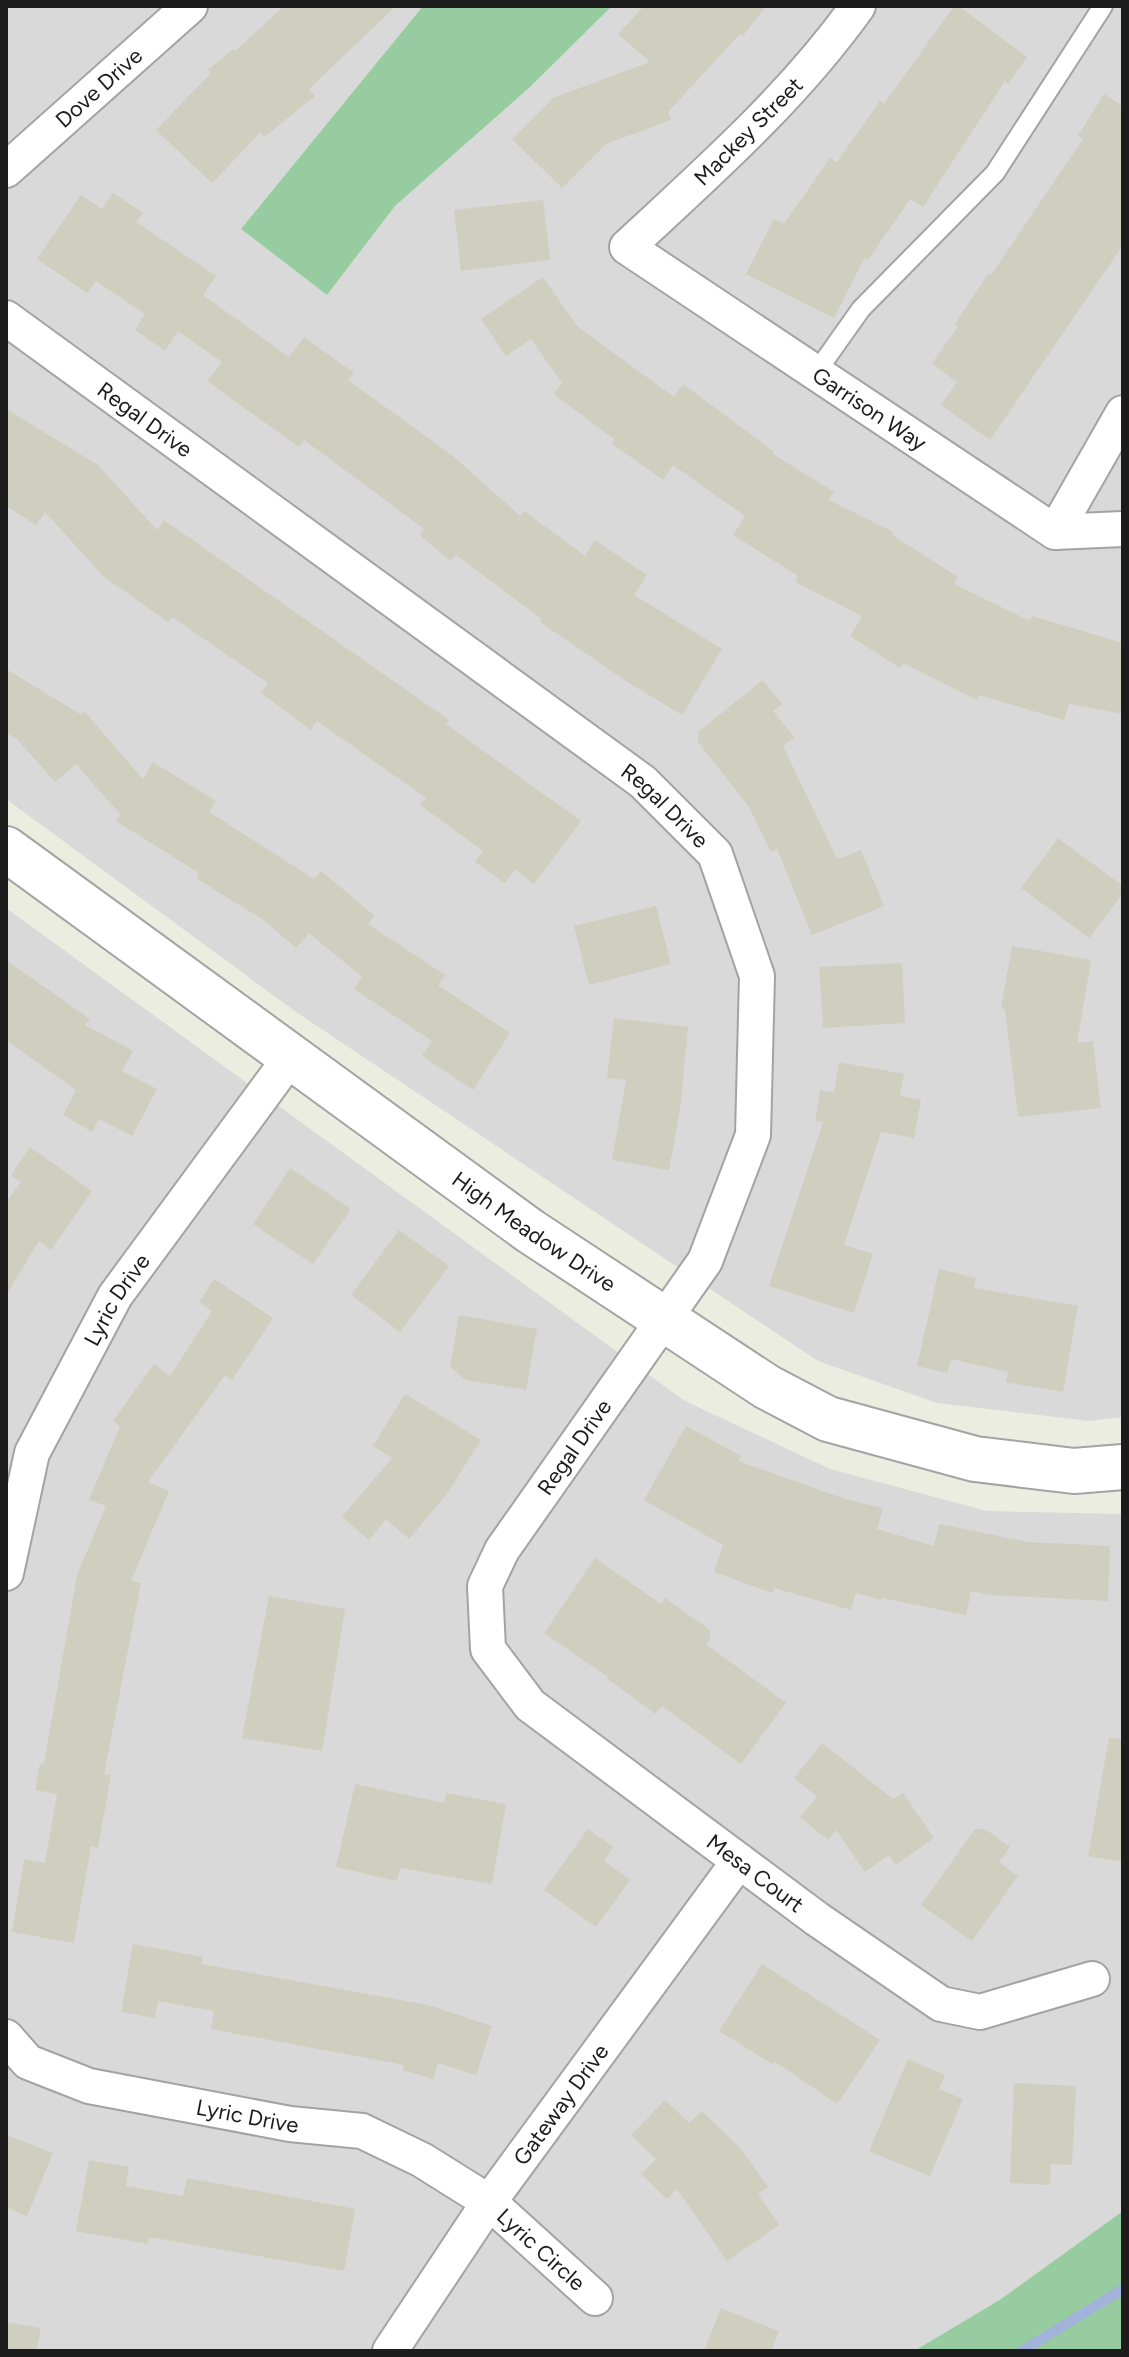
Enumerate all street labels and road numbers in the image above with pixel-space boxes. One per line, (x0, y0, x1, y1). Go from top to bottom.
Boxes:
street label: Dove Drive (50, 42, 148, 134)
street label: Mackey Street (688, 71, 808, 191)
street label: Garrison Way (807, 361, 932, 457)
street label: Regal Drive (92, 376, 198, 463)
street label: Regal Drive (616, 758, 714, 854)
street label: High Meadow Drive (447, 1166, 621, 1298)
street label: Lyric Drive (78, 1248, 156, 1350)
street label: Regal Drive (531, 1394, 617, 1501)
street label: Mesa Court (701, 1828, 809, 1918)
street label: Gateway Drive (508, 2039, 614, 2171)
street label: Lyric Drive (194, 2094, 300, 2139)
street label: Lyric Circle (491, 2203, 591, 2297)

